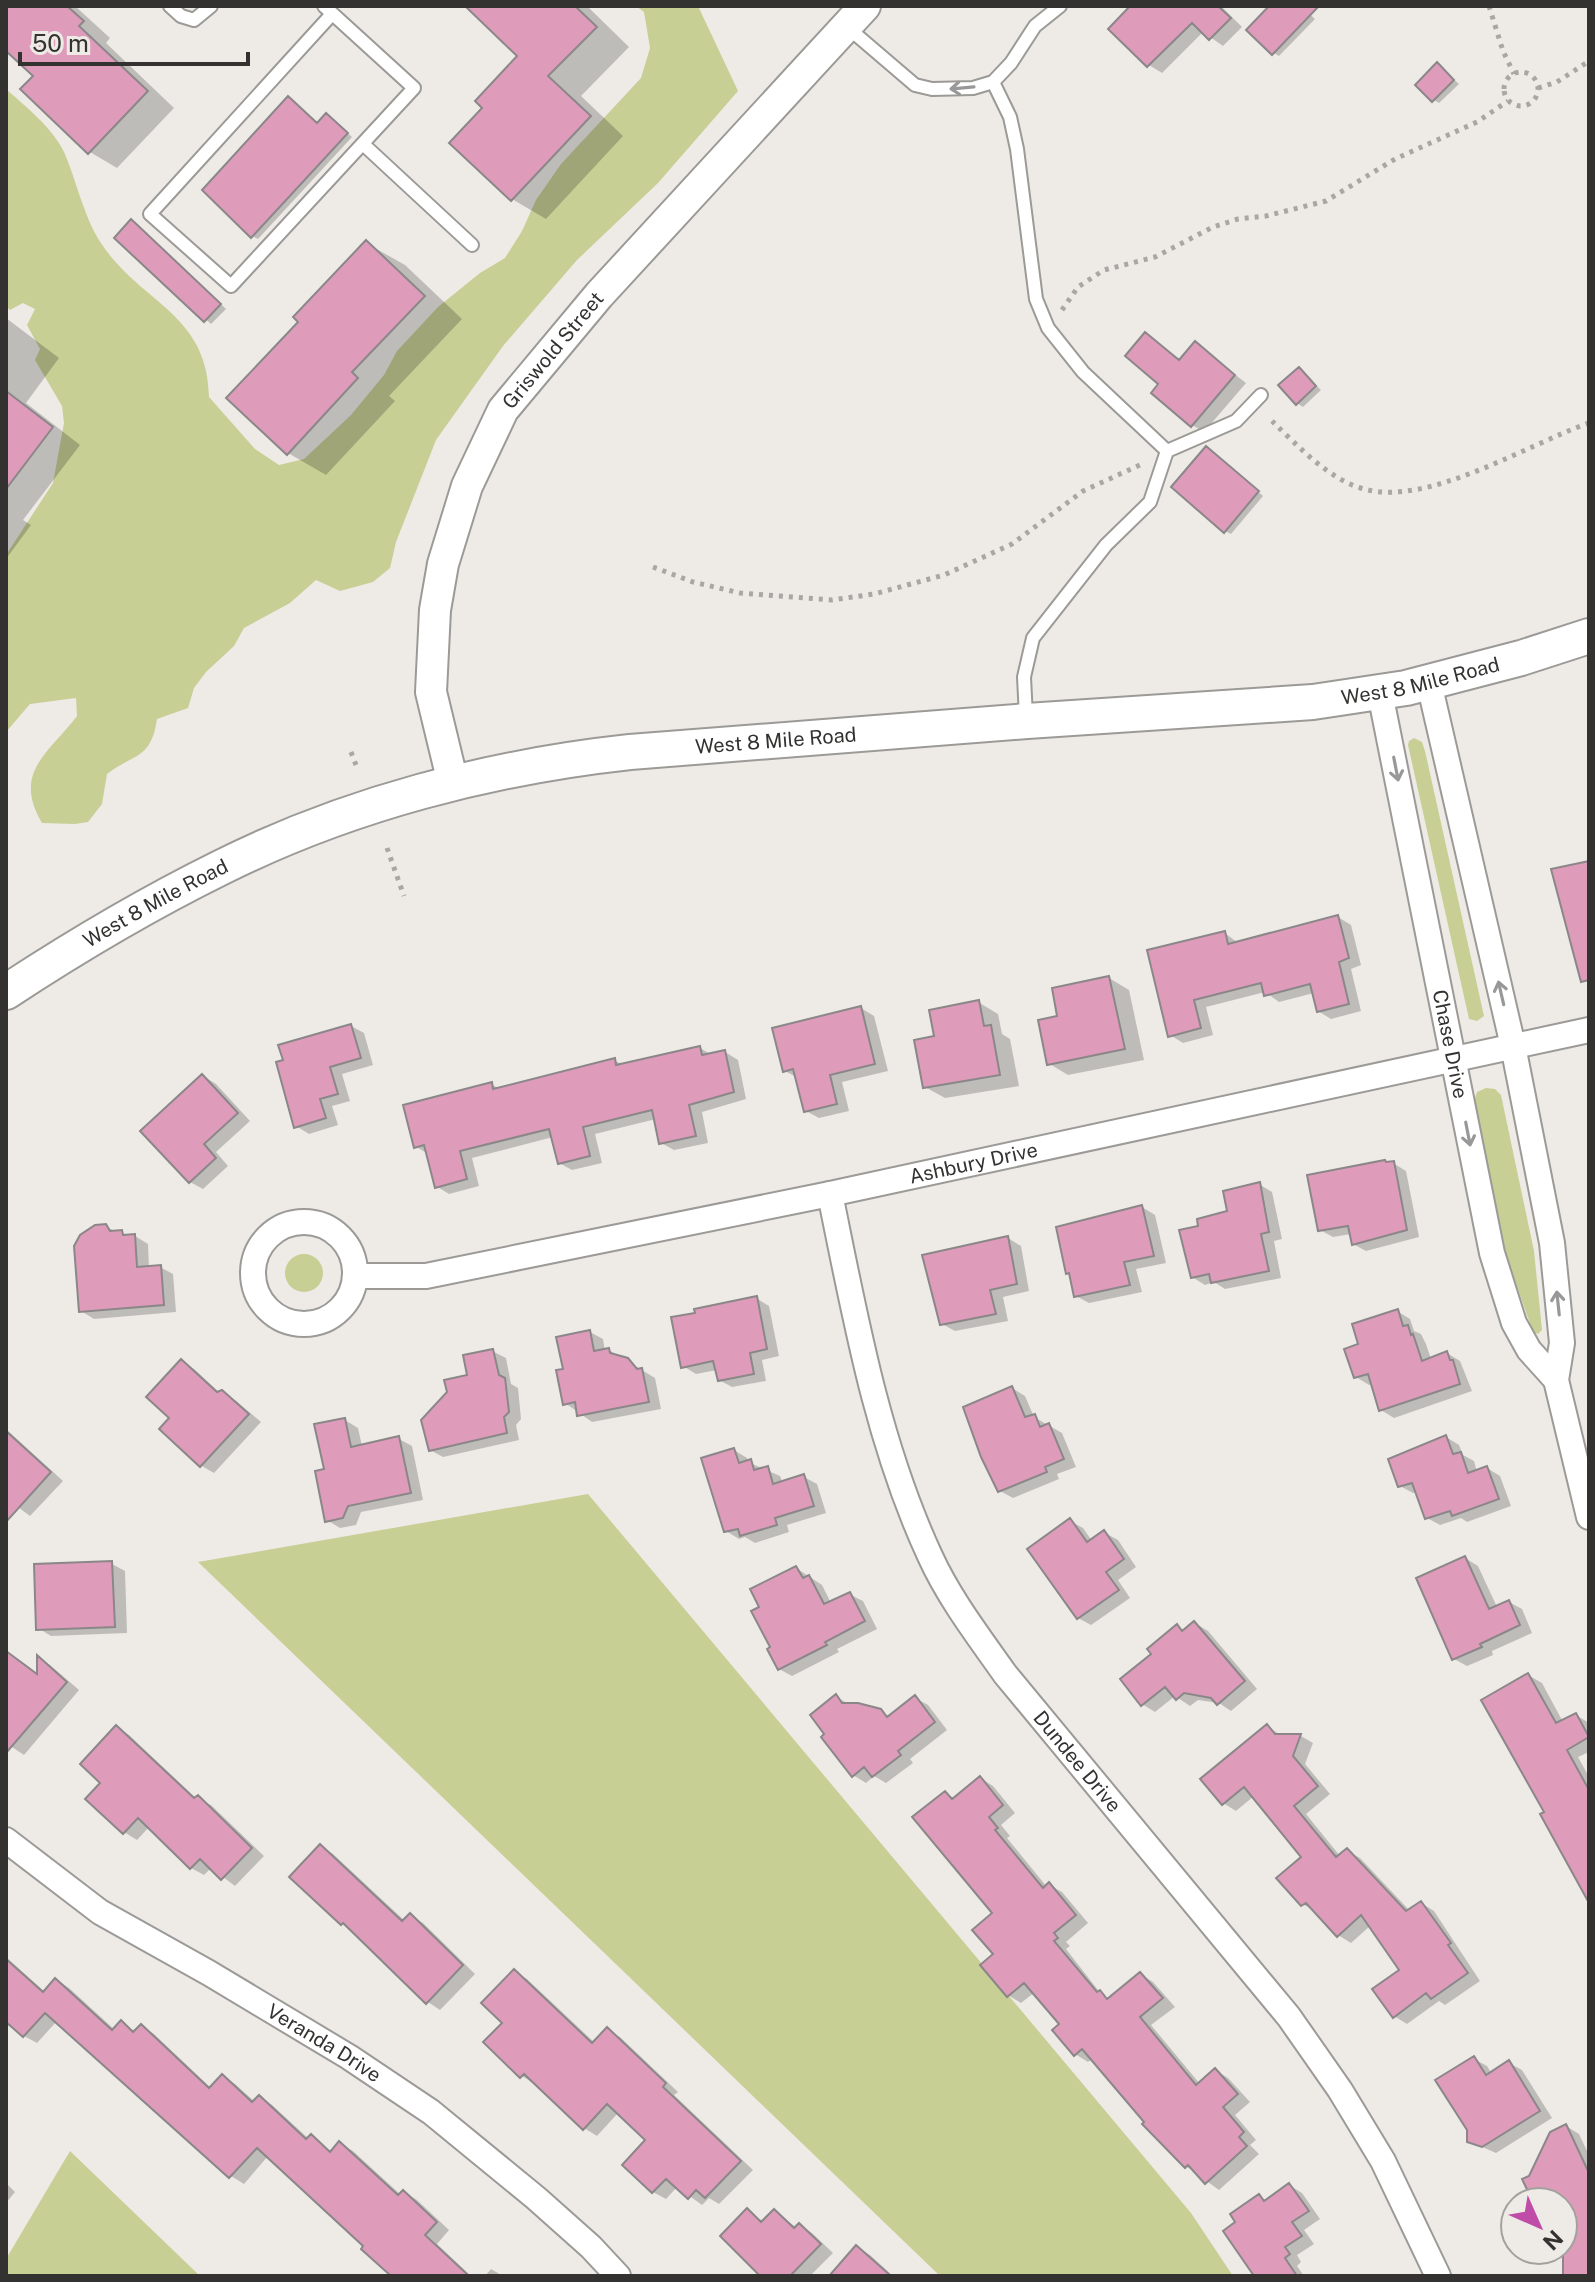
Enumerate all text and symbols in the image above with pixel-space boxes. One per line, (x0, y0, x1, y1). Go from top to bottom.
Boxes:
scale bar (20, 16, 248, 66)
text: 50 m (32, 29, 89, 57)
one-way arrow (949, 81, 976, 96)
street label: Griswold Street (497, 287, 609, 414)
street label: West 8 Mile Road (1339, 652, 1502, 710)
street label: West 8 Mile Road (694, 722, 857, 759)
one-way arrow (1390, 756, 1405, 782)
street label: West 8 Mile Road (79, 854, 232, 953)
one-way arrow (1492, 980, 1507, 1006)
street label: Chase Drive (1428, 988, 1473, 1101)
one-way arrow (1461, 1121, 1476, 1147)
street label: Ashbury Drive (907, 1137, 1040, 1189)
one-way arrow (1551, 1290, 1566, 1317)
street label: Dundee Drive (1028, 1706, 1126, 1817)
street label: Veranda Drive (263, 1999, 386, 2087)
north arrow (1499, 2186, 1579, 2266)
text: N (1538, 2225, 1568, 2255)

